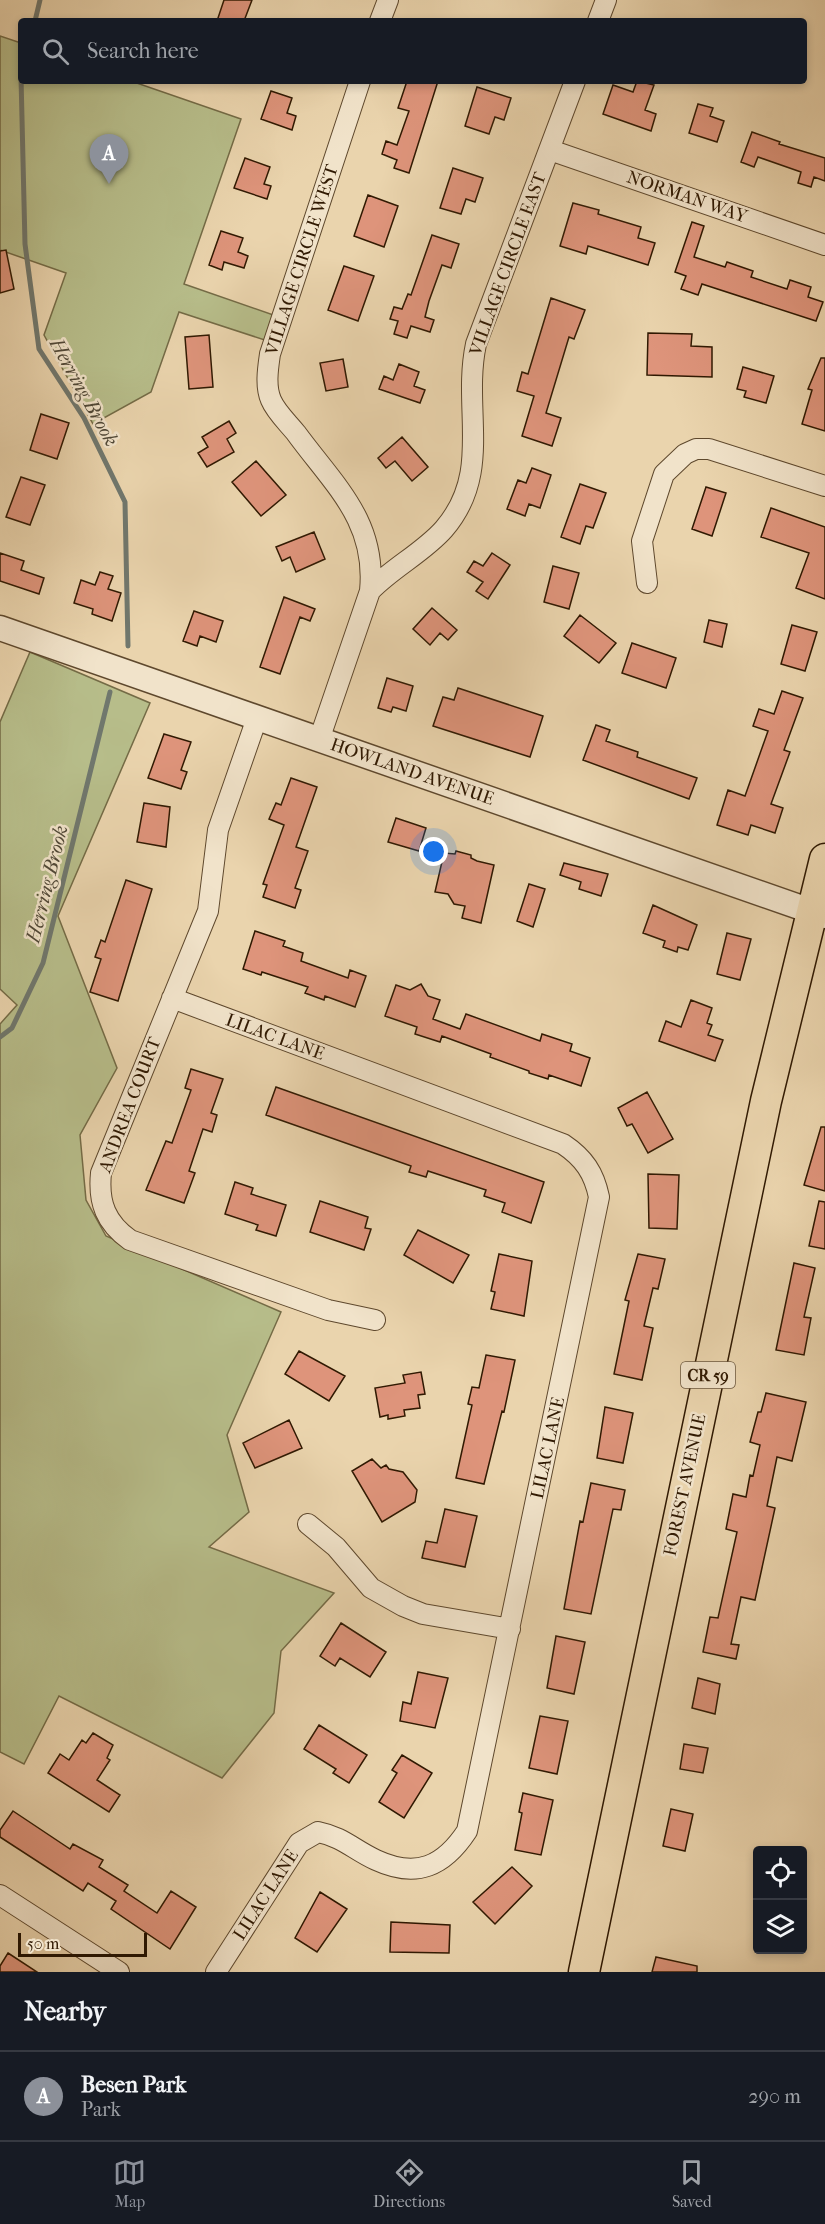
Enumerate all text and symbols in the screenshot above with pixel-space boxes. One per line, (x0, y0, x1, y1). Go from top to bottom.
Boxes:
search box (18, 18, 807, 84)
icon: search (39, 35, 72, 68)
text: Search here (87, 38, 199, 64)
pin: A (90, 134, 128, 184)
street label: VILLAGE CIRCLE WEST (261, 161, 343, 359)
street label: NORMAN WAY (624, 167, 751, 228)
street label: VILLAGE CIRCLE EAST (465, 169, 551, 359)
water label: Herring Brook (44, 333, 123, 450)
street label: HOWLAND AVENUE (328, 734, 496, 810)
water label: Herring Brook (21, 823, 73, 946)
your location (419, 837, 448, 866)
street label: LILAC LANE (223, 1009, 327, 1065)
street label: ANDREA COURT (94, 1034, 166, 1177)
road number: CR 59 (681, 1362, 735, 1388)
street label: LILAC LANE (527, 1395, 569, 1501)
street label: FOREST AVENUE (660, 1412, 710, 1558)
street label: LILAC LANE (229, 1846, 303, 1944)
map controls (753, 1846, 807, 1954)
button: locate (753, 1846, 807, 1900)
button: layers (753, 1900, 807, 1954)
scale bar (18, 1930, 147, 1958)
text: 50 m (27, 1934, 59, 1953)
text: Nearby (24, 1996, 106, 2027)
text: Besen Park (81, 2072, 186, 2098)
text: A (37, 2085, 50, 2108)
text: 290 m (748, 2085, 801, 2108)
text: Park (81, 2098, 121, 2121)
tab: Map (113, 2156, 146, 2211)
tab: Directions (373, 2156, 445, 2211)
tab: Saved (672, 2156, 712, 2211)

